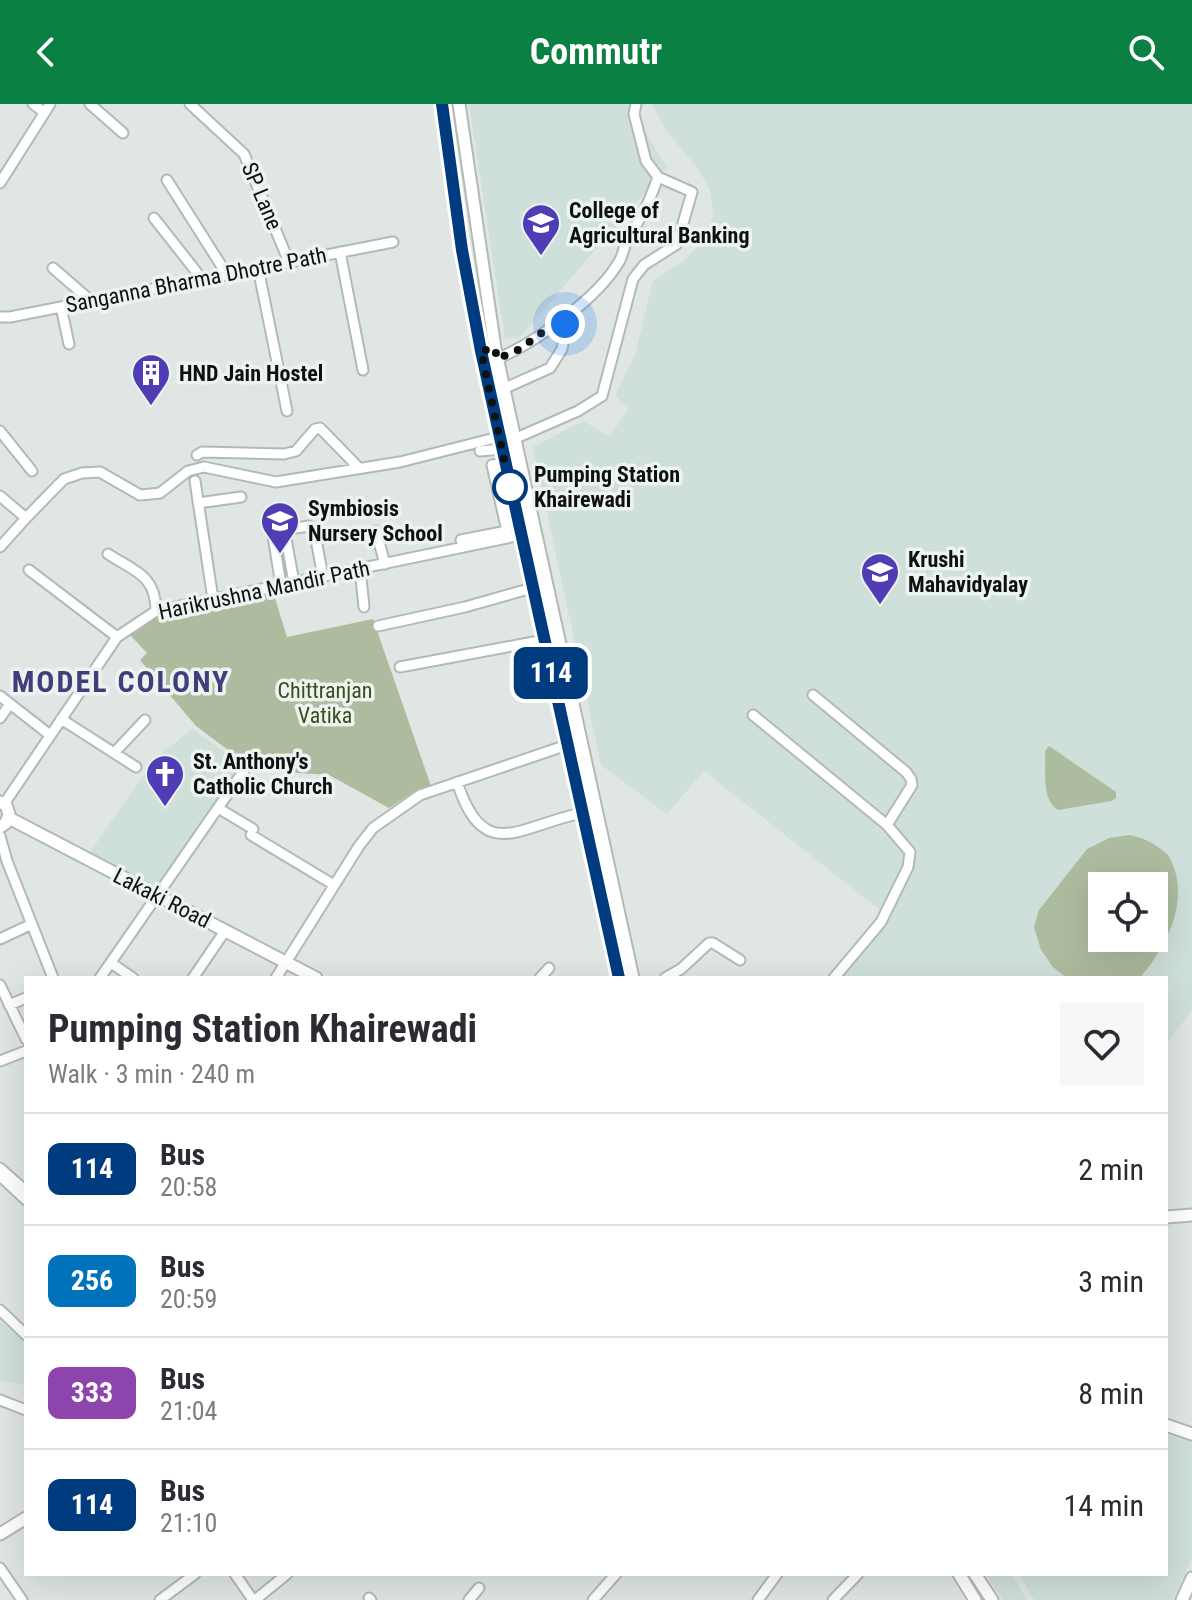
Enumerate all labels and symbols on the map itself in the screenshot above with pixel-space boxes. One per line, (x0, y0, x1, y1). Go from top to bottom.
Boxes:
street label: SP Lane (237, 159, 287, 233)
place label: College of Agricultural Banking (569, 198, 750, 248)
school or university icon: College of Agricultural Banking (520, 202, 562, 257)
street label: Sanganna Bharma Dhotre Path (63, 242, 329, 318)
your location (545, 304, 585, 344)
building icon: HND Jain Hostel (130, 352, 172, 407)
place label: HND Jain Hostel (179, 361, 323, 386)
place label: Pumping Station Khairewadi (534, 462, 680, 512)
marker: Pumping Station Khairewadi (493, 470, 527, 504)
place label: Symbiosis Nursery School (308, 496, 443, 546)
school or university icon: Symbiosis Nursery School (259, 500, 301, 555)
place label: Krushi Mahavidyalay (908, 547, 1028, 597)
school or university icon: Krushi Mahavidyalay (859, 551, 901, 606)
street label: Harikrushna Mandir Path (156, 555, 372, 625)
line badge: 114 (505, 647, 597, 699)
district label: MODEL COLONY (12, 664, 230, 699)
park label: Chittranjan Vatika (278, 678, 372, 728)
place label: St. Anthony's Catholic Church (193, 749, 333, 799)
church icon: St. Anthony's Catholic Church (144, 753, 186, 808)
street label: Lakaki Road (109, 863, 215, 933)

